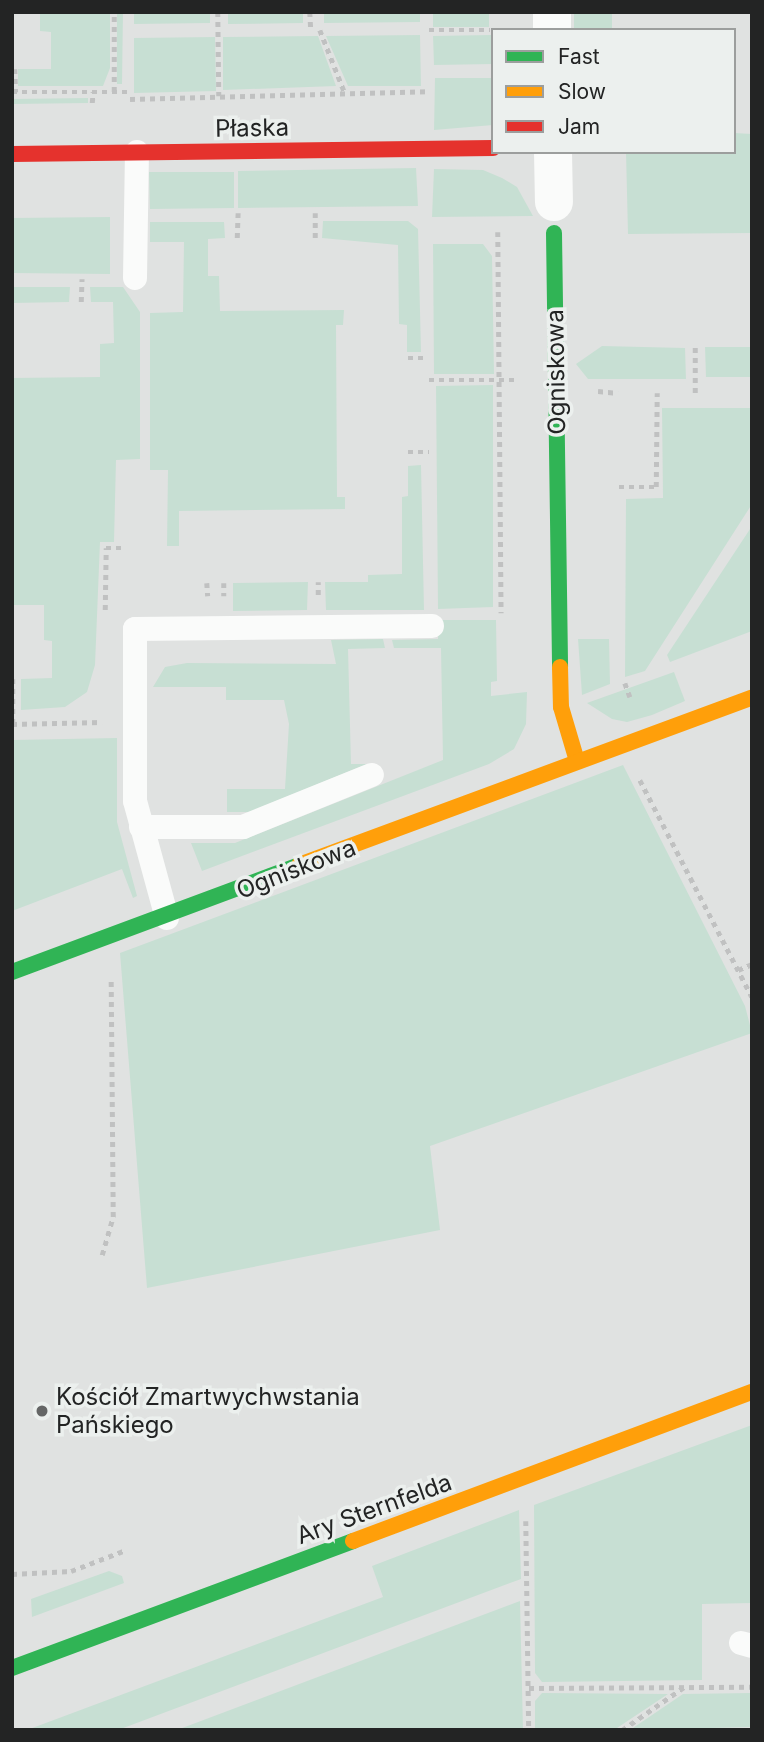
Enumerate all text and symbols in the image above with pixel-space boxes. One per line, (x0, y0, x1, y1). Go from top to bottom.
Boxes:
legend (491, 28, 736, 154)
text: Fast (558, 44, 600, 69)
text: Slow (558, 79, 606, 104)
street label: Płaska (215, 113, 289, 143)
text: Jam (558, 114, 600, 139)
street label: Ogniskowa (541, 309, 571, 435)
street label: Ogniskowa (232, 833, 360, 905)
place label: Kościół Zmartwychwstania Pańskiego (56, 1383, 360, 1439)
marker: Kościół Zmartwychwstania Pańskiego (34, 1403, 50, 1419)
street label: Ary Sternfelda (293, 1468, 455, 1550)

